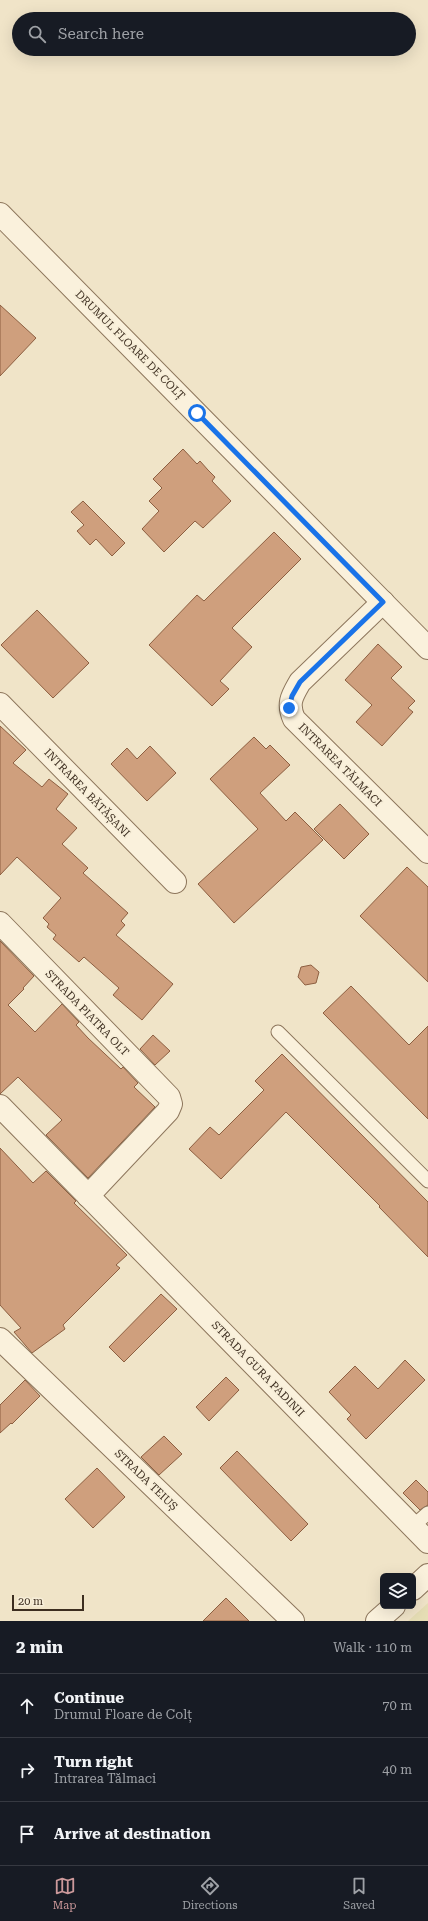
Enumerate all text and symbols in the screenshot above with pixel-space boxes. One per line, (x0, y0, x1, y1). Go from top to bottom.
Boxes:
search box (12, 12, 416, 56)
icon: search (26, 23, 48, 45)
text: Search here (58, 25, 144, 43)
street label: DRUMUL FLOARE DE COLȚ (72, 288, 187, 403)
route start (188, 404, 206, 422)
route end (280, 699, 298, 717)
street label: INTRAREA TĂLMACI (296, 720, 385, 809)
street label: INTRAREA BĂTĂȘANI (41, 745, 133, 841)
street label: STRADA PIATRA OLT (43, 967, 131, 1059)
street label: STRADA GURA PADINII (209, 1318, 307, 1420)
street label: STRADA TEIUȘ (111, 1447, 180, 1514)
map controls (380, 1573, 416, 1609)
button: layers (380, 1573, 416, 1609)
scale bar (12, 1593, 84, 1612)
text: 20 m (18, 1595, 43, 1608)
text: 2 min (16, 1637, 63, 1657)
text: Walk · 110 m (333, 1640, 412, 1655)
text: Continue (54, 1689, 124, 1707)
icon: ahead (16, 1695, 38, 1717)
text: 70 m (382, 1698, 412, 1713)
text: Drumul Floare de Colț (54, 1707, 192, 1722)
text: Turn right (54, 1753, 133, 1771)
icon: right (16, 1759, 38, 1781)
text: 40 m (382, 1762, 412, 1777)
text: Intrarea Tălmaci (54, 1771, 156, 1786)
icon: arrive (16, 1823, 38, 1845)
text: Arrive at destination (54, 1825, 210, 1843)
tab: Map (53, 1875, 76, 1912)
tab: Directions (182, 1875, 237, 1912)
tab: Saved (343, 1875, 375, 1912)

